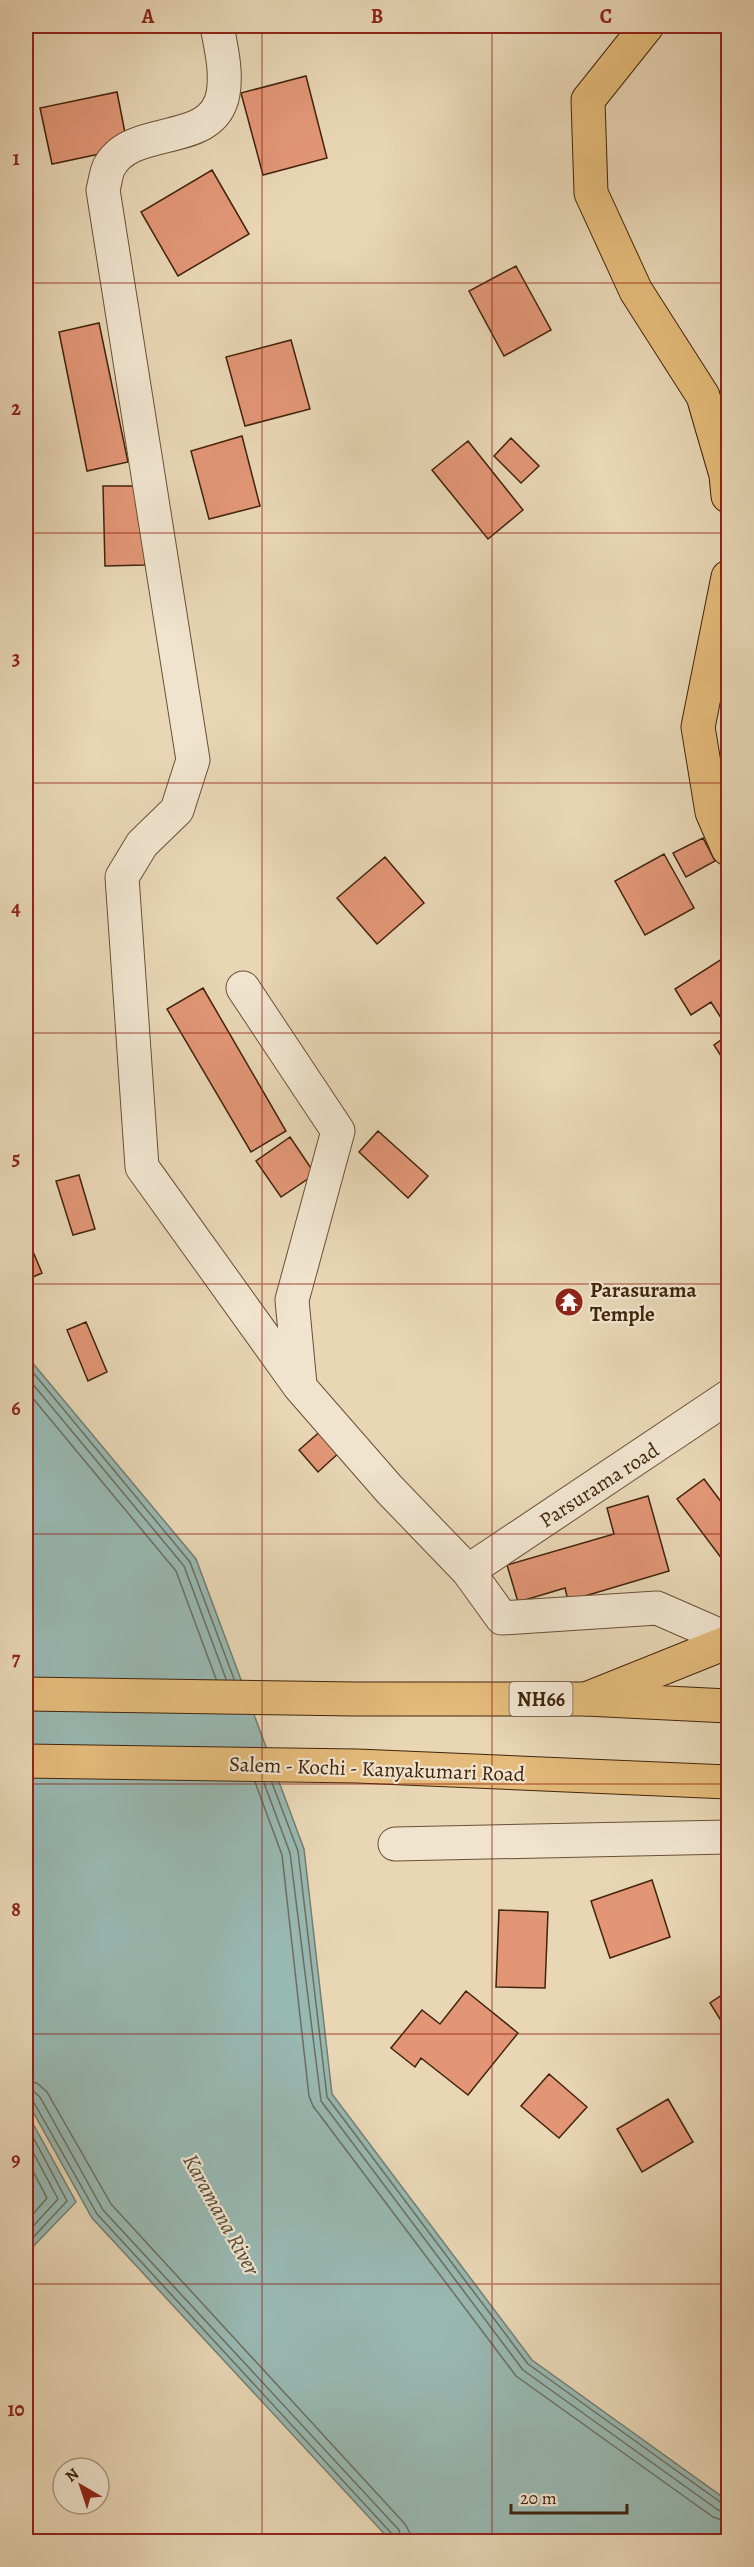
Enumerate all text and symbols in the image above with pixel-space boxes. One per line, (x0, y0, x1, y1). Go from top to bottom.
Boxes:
text: A (141, 3, 155, 30)
text: B (371, 3, 383, 30)
text: C (600, 3, 612, 30)
text: 1 (12, 145, 20, 172)
text: 2 (11, 395, 21, 422)
text: 3 (12, 645, 20, 672)
text: 4 (11, 895, 21, 922)
text: 5 (12, 1145, 20, 1172)
place label: Parasurama Temple (590, 1276, 698, 1328)
temple icon: Parasurama Temple (553, 1286, 585, 1318)
text: 6 (11, 1395, 21, 1422)
street label: Parsurama road (534, 1436, 665, 1534)
text: 7 (12, 1645, 21, 1672)
road number: NH66 (510, 1682, 572, 1716)
street label: Salem - Kochi - Kanyakumari Road (229, 1750, 526, 1788)
text: 8 (11, 1896, 21, 1923)
text: 9 (11, 2146, 21, 2173)
water label: Karamana River (175, 2149, 267, 2282)
text: 10 (7, 2396, 25, 2423)
north arrow (51, 2456, 111, 2516)
text: N (61, 2463, 84, 2487)
scale bar (511, 2477, 626, 2515)
text: 20 m (520, 2486, 557, 2510)

